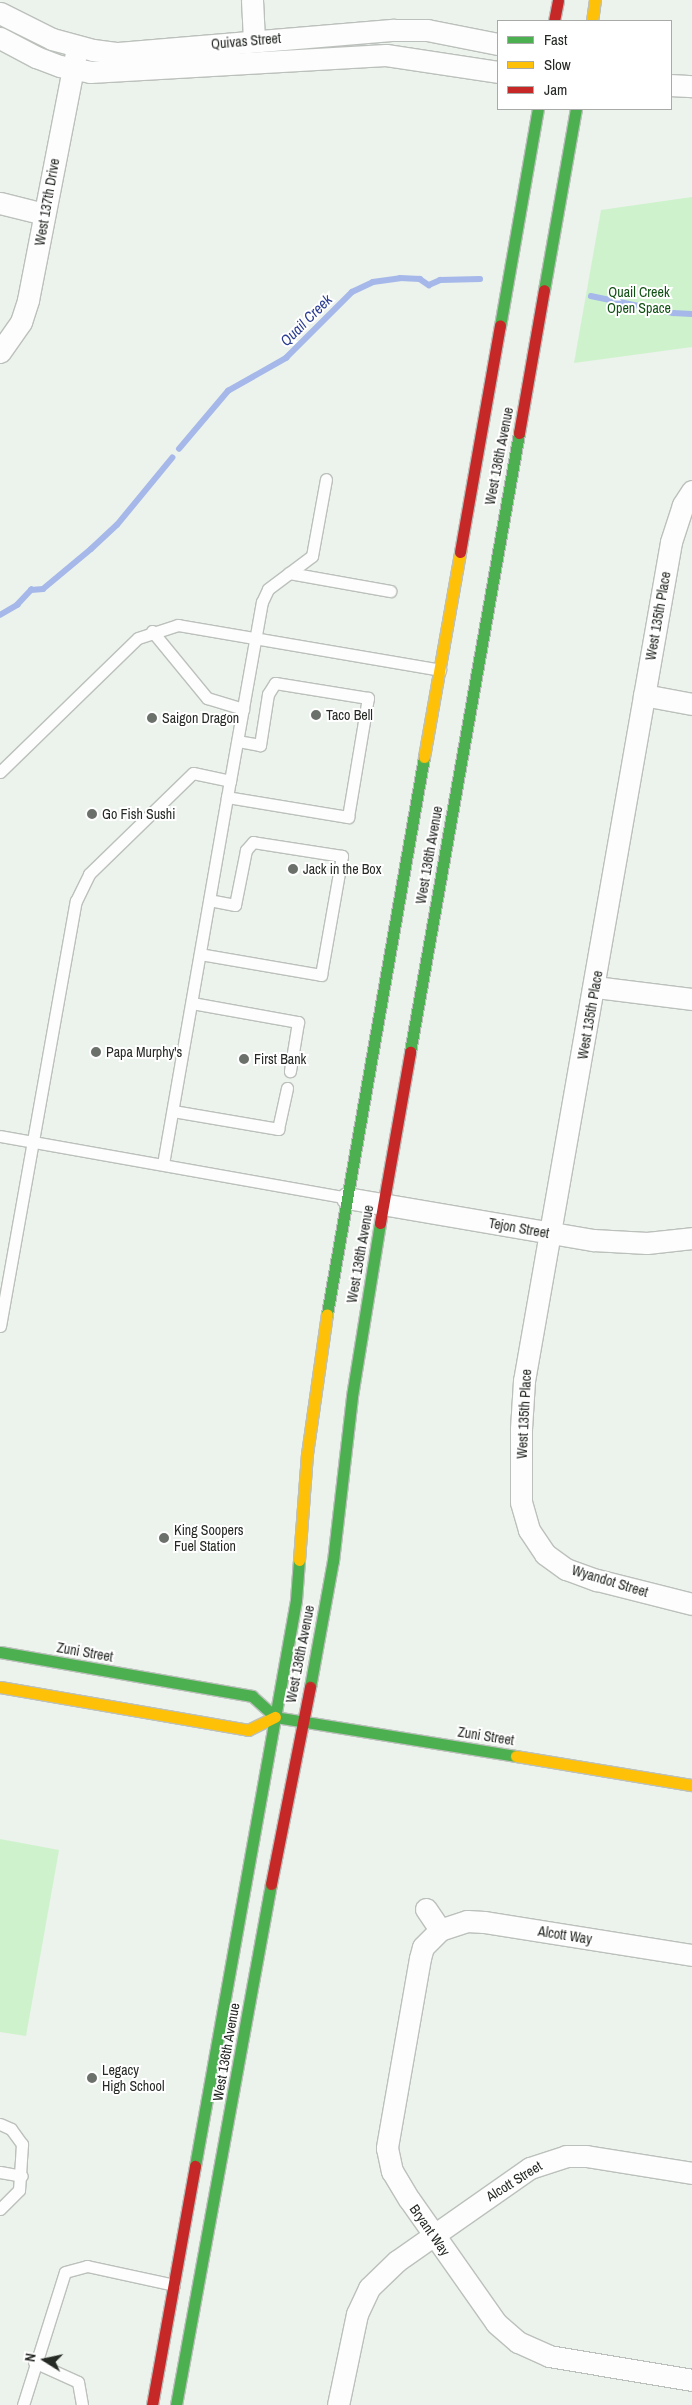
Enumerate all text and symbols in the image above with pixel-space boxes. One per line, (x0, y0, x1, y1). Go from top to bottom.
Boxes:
legend (497, 20, 672, 110)
text: Fast (544, 29, 567, 50)
street label: Quivas Street (210, 30, 282, 52)
text: Slow (544, 54, 571, 75)
text: Jam (544, 79, 567, 100)
street label: West 137th Drive (31, 157, 63, 247)
park label: Quail Creek Open Space (607, 284, 671, 316)
water label: Quail Creek (276, 290, 336, 350)
street label: West 136th Avenue (481, 405, 517, 507)
street label: West 135th Place (642, 570, 674, 662)
place label: Taco Bell (326, 707, 373, 723)
marker: Taco Bell (310, 709, 322, 721)
place label: Saigon Dragon (162, 710, 239, 726)
marker: Saigon Dragon (146, 712, 158, 724)
street label: West 136th Avenue (412, 804, 446, 906)
place label: Go Fish Sushi (102, 806, 175, 822)
marker: Go Fish Sushi (86, 808, 98, 820)
place label: Jack in the Box (303, 861, 381, 877)
marker: Jack in the Box (287, 863, 299, 875)
street label: West 135th Place (574, 969, 606, 1061)
place label: Papa Murphy's (106, 1044, 182, 1060)
marker: Papa Murphy's (90, 1046, 102, 1058)
place label: First Bank (254, 1051, 306, 1067)
marker: First Bank (238, 1053, 250, 1065)
street label: West 136th Avenue (343, 1203, 377, 1305)
street label: Tejon Street (487, 1214, 551, 1242)
street label: West 135th Place (513, 1369, 535, 1459)
place label: King Soopers Fuel Station (174, 1522, 244, 1554)
marker: King Soopers Fuel Station (158, 1532, 170, 1544)
street label: Wyandot Street (570, 1561, 650, 1601)
street label: West 136th Avenue (282, 1603, 318, 1705)
street label: Zuni Street (56, 1639, 114, 1665)
street label: Zuni Street (457, 1723, 515, 1749)
street label: Alcott Way (537, 1922, 593, 1948)
street label: West 136th Avenue (209, 2001, 243, 2103)
place label: Legacy High School (102, 2062, 165, 2094)
marker: Legacy High School (86, 2072, 98, 2084)
street label: Alcott Street (483, 2157, 545, 2205)
street label: Bryant Way (406, 2201, 454, 2259)
north arrow (20, 2335, 70, 2385)
text: N (21, 2352, 40, 2363)

